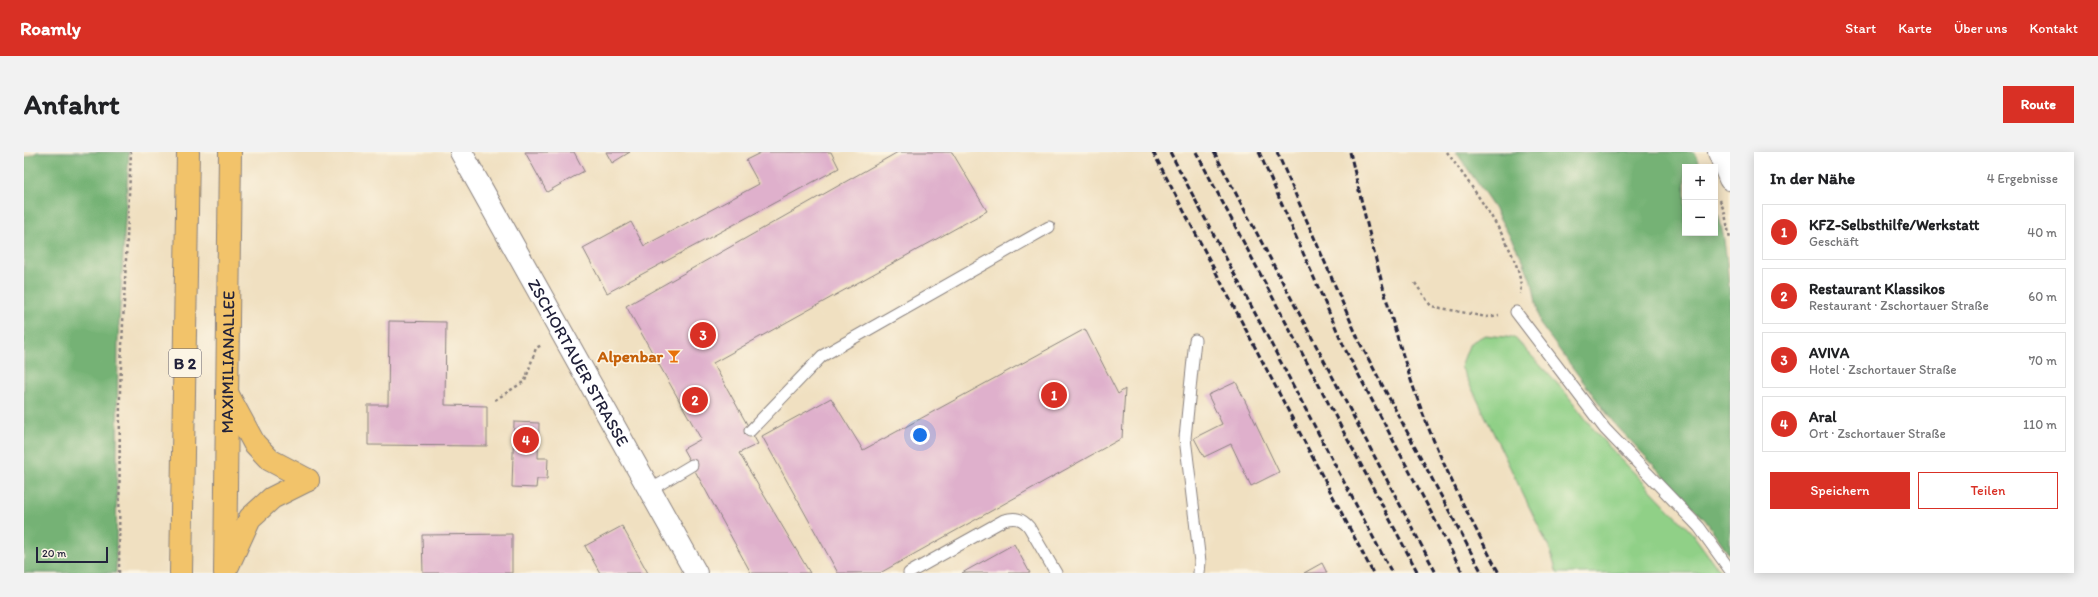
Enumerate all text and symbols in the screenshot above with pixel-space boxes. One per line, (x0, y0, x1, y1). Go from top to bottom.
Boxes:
text: Roamly (20, 17, 81, 40)
text: Start (1845, 20, 1876, 37)
text: Karte (1898, 20, 1932, 37)
text: Über uns (1954, 20, 2007, 37)
text: Kontakt (2029, 20, 2078, 37)
button: Route (2003, 86, 2074, 123)
text: Anfahrt (24, 87, 119, 121)
map controls (1682, 164, 1718, 236)
button: + (1682, 164, 1718, 200)
text: In der Nähe (1770, 168, 1855, 188)
text: 4 Ergebnisse (1987, 171, 2058, 186)
button: − (1682, 200, 1718, 236)
text: KFZ-Selbsthilfe/Werkstatt (1809, 216, 1979, 234)
text: 1 (1781, 225, 1787, 240)
text: 40 m (2027, 225, 2057, 240)
text: Geschäft (1809, 234, 1859, 249)
street label: ZSCHORTAUER STRASSE (524, 275, 633, 450)
text: Restaurant Klassikos (1809, 280, 1945, 298)
text: 2 (1781, 289, 1787, 304)
text: 60 m (2028, 289, 2057, 304)
street label: MAXIMILIANALLEE (217, 290, 238, 434)
text: Restaurant · Zschortauer Straße (1809, 298, 1989, 313)
pin: 3 (690, 320, 716, 350)
text: AVIVA (1809, 344, 1849, 362)
place label: Alpenbar (597, 346, 664, 367)
bar icon: Alpenbar (666, 348, 682, 364)
road number: B 2 (169, 349, 201, 377)
text: 3 (1780, 353, 1788, 368)
text: 70 m (2029, 353, 2057, 368)
text: Hotel · Zschortauer Straße (1809, 362, 1957, 377)
pin: 1 (1041, 380, 1067, 410)
pin: 2 (682, 385, 708, 415)
text: Aral (1809, 408, 1837, 426)
text: 4 (1780, 417, 1788, 432)
text: 110 m (2023, 417, 2057, 432)
pin: 4 (513, 425, 539, 455)
your location (910, 425, 930, 445)
text: Ort · Zschortauer Straße (1809, 426, 1946, 441)
button: Speichern (1770, 472, 1910, 509)
button: Teilen (1918, 472, 2058, 509)
scale bar (36, 545, 108, 564)
text: 20 m (42, 547, 66, 560)

